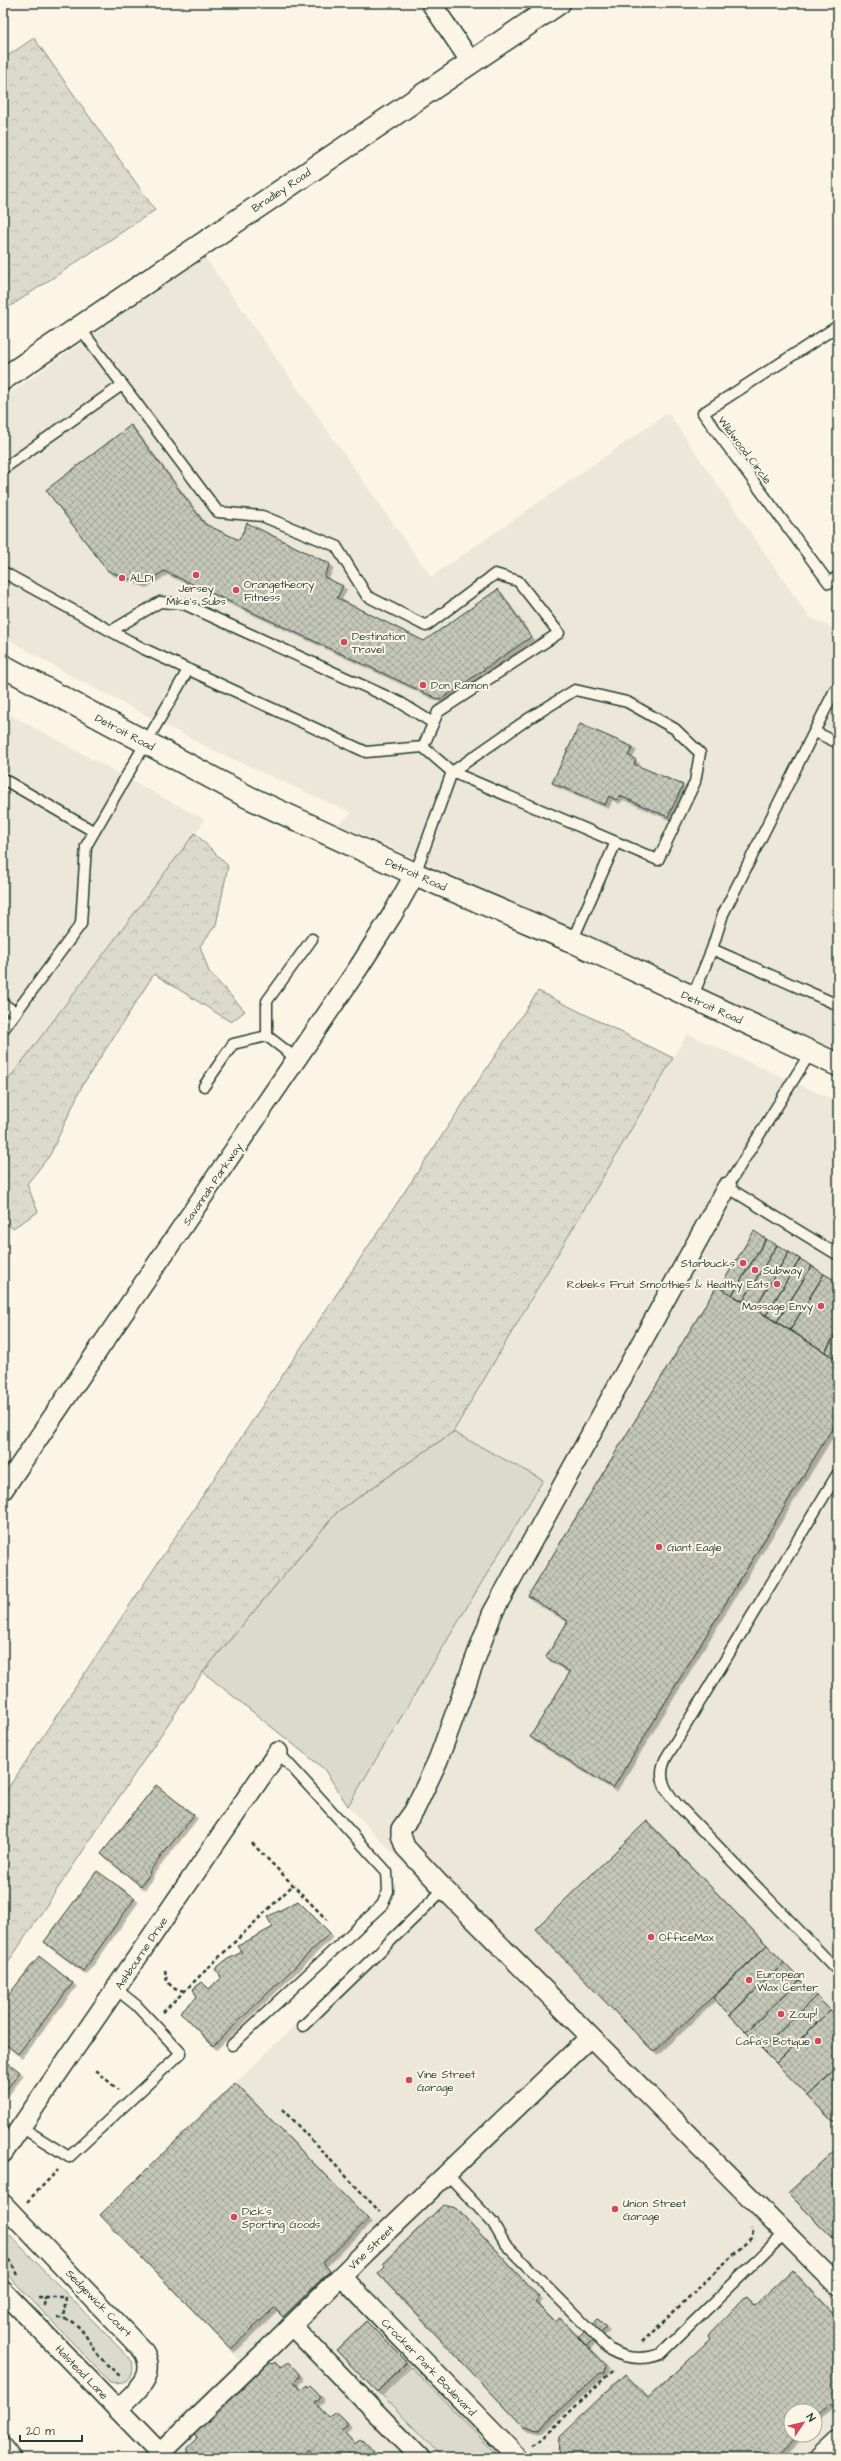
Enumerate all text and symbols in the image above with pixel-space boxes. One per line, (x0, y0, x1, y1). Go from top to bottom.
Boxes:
street label: Bradley Road (249, 165, 315, 217)
street label: Wildwood Circle (714, 413, 775, 487)
marker: Jersey Mike's Subs (191, 570, 201, 580)
place label: ALDI (130, 571, 154, 586)
marker: ALDI (117, 573, 127, 583)
place label: Orangetheory Fitness (244, 577, 314, 605)
place label: Jersey Mike's Subs (166, 581, 226, 609)
marker: Orangetheory Fitness (231, 585, 241, 595)
place label: Destination Travel (352, 629, 406, 657)
marker: Destination Travel (339, 637, 349, 647)
place label: Don Ramon (431, 678, 488, 693)
marker: Don Ramon (418, 680, 428, 690)
street label: Detroit Road (92, 710, 158, 755)
street label: Detroit Road (383, 854, 449, 895)
street label: Detroit Road (679, 987, 745, 1028)
street label: Savannah Parkway (179, 1140, 246, 1229)
place label: Starbucks (681, 1256, 735, 1271)
marker: Starbucks (738, 1258, 748, 1268)
place label: Subway (763, 1263, 802, 1279)
marker: Subway (750, 1265, 760, 1275)
place label: Robeks Fruit Smoothies & Healthy Eats (567, 1277, 769, 1293)
marker: Robeks Fruit Smoothies & Healthy Eats (772, 1279, 782, 1289)
place label: Massage Envy (742, 1299, 813, 1315)
marker: Massage Envy (816, 1301, 826, 1311)
place label: Giant Eagle (667, 1540, 722, 1556)
marker: Giant Eagle (654, 1542, 664, 1552)
street label: Ashbourne Drive (112, 1914, 171, 1992)
place label: OfficeMax (659, 1930, 715, 1945)
marker: OfficeMax (646, 1932, 656, 1942)
place label: European Wax Center (757, 1967, 818, 1995)
marker: European Wax Center (744, 1975, 754, 1985)
place label: Zoup! (789, 2007, 818, 2022)
marker: Zoup! (776, 2009, 786, 2019)
place label: Cafa's Botique (735, 2034, 810, 2049)
marker: Cafa's Botique (813, 2036, 823, 2046)
place label: Vine Street Garage (417, 2067, 476, 2096)
marker: Vine Street Garage (404, 2075, 414, 2085)
place label: Union Street Garage (623, 2196, 687, 2225)
place label: Dick's Sporting Goods (242, 2204, 321, 2233)
marker: Union Street Garage (610, 2204, 620, 2214)
marker: Dick's Sporting Goods (229, 2212, 239, 2222)
street label: Vine Street (345, 2221, 398, 2273)
street label: Sedgewick Court (62, 2266, 135, 2342)
street label: Crocker Park Boulevard (378, 2315, 480, 2420)
street label: Halstead Lane (52, 2342, 111, 2403)
north arrow (783, 2403, 823, 2443)
text: N (803, 2410, 819, 2425)
scale bar (20, 2417, 82, 2443)
text: 20 m (26, 2423, 55, 2440)

